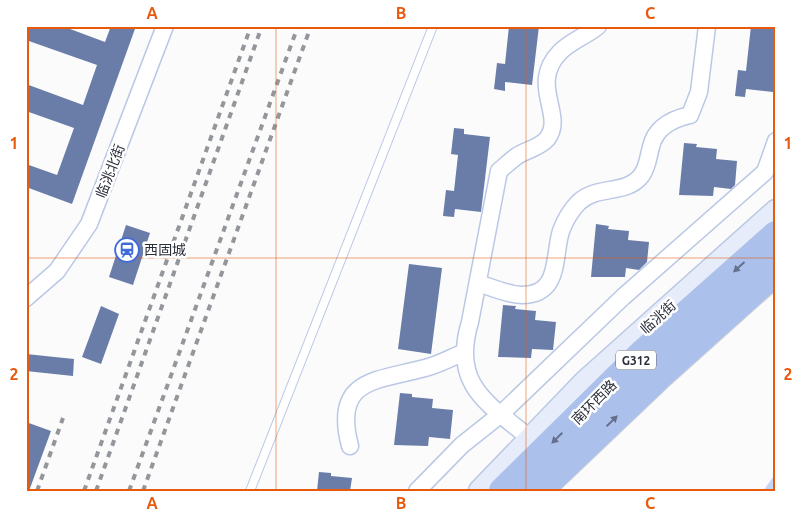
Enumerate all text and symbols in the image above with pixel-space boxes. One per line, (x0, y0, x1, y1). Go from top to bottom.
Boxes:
text: A (146, 4, 158, 22)
text: B (396, 4, 406, 22)
text: C (645, 4, 655, 22)
text: 1 (9, 134, 19, 152)
text: 1 (783, 134, 793, 152)
street label: 临洮北街 (92, 142, 128, 200)
station icon: 西固城 (114, 237, 140, 263)
place label: 西固城 (144, 242, 186, 258)
one-way arrow (733, 262, 746, 273)
street label: 临洮街 (637, 297, 679, 337)
road number: G312 (616, 350, 656, 370)
text: 2 (9, 365, 19, 383)
text: 2 (783, 365, 793, 383)
street label: 南环西路 (569, 377, 619, 427)
one-way arrow (605, 415, 617, 427)
one-way arrow (551, 432, 563, 444)
text: A (146, 494, 158, 512)
text: B (396, 494, 406, 512)
text: C (645, 494, 655, 512)

